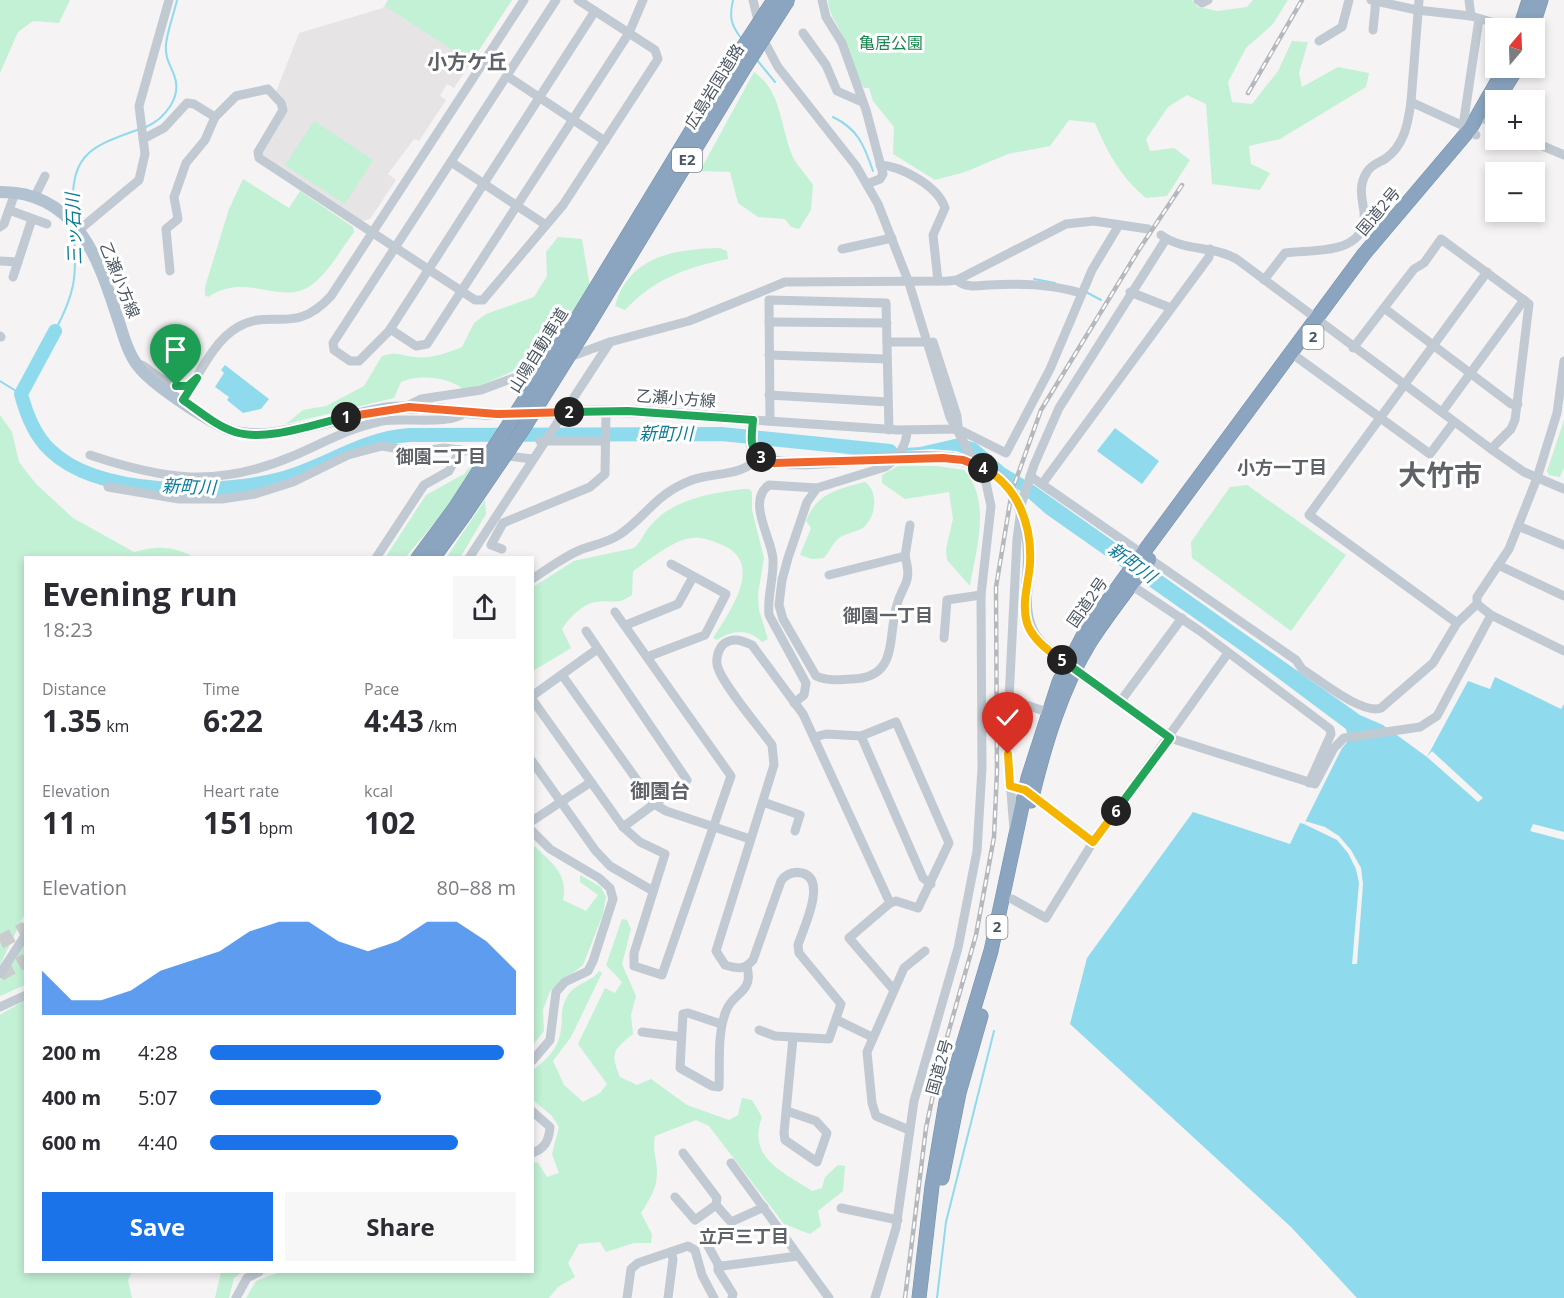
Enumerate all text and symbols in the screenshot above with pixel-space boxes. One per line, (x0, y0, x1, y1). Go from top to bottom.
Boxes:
north arrow (1485, 18, 1545, 78)
map controls (1485, 18, 1545, 222)
park label: 亀居公園 (859, 32, 923, 54)
street label: 広島岩国道路 (679, 39, 749, 133)
district label: 小方ケ丘 (427, 48, 507, 75)
button: + (1485, 90, 1545, 150)
road number: E2 (672, 148, 702, 172)
button: − (1485, 162, 1545, 222)
street label: 国道2号 (1351, 182, 1405, 240)
water label: 三ッ石川 (60, 191, 86, 265)
street label: 乙瀬小方線 (95, 239, 145, 321)
street label: 山陽自動車道 (503, 303, 573, 397)
pin (150, 324, 201, 386)
road number: 2 (1302, 325, 1324, 349)
icon: arrive (159, 333, 192, 366)
street label: 乙瀬小方線 (635, 384, 717, 412)
pin: 2 (554, 397, 584, 427)
text: 2 (564, 401, 574, 423)
pin: 1 (331, 402, 361, 432)
text: 1 (341, 406, 351, 428)
water label: 新町川 (639, 421, 695, 445)
pin: 3 (746, 442, 776, 472)
district label: 御園二丁目 (395, 444, 486, 468)
text: 3 (756, 446, 766, 468)
pin: 4 (968, 453, 998, 483)
district label: 小方一丁目 (1237, 455, 1327, 479)
district label: 大竹市 (1398, 455, 1482, 493)
text: 4 (978, 457, 988, 479)
water label: 新町川 (162, 473, 218, 499)
water label: 新町川 (1104, 537, 1163, 589)
text: Evening run (42, 571, 238, 616)
street label: 国道2号 (1062, 572, 1112, 632)
button: share (453, 576, 516, 639)
district label: 御園一丁目 (842, 603, 933, 627)
text: 18:23 (42, 616, 93, 643)
pin: 5 (1047, 645, 1077, 675)
text: 5 (1057, 649, 1067, 671)
text: Distance (42, 678, 106, 700)
text: Time (203, 678, 240, 700)
text: Pace (364, 678, 399, 700)
pin (982, 692, 1033, 754)
text: 1.35 (42, 700, 102, 741)
text: 6:22 (203, 700, 263, 741)
text: 4:43 (364, 700, 424, 741)
icon: check (991, 701, 1024, 734)
text: km (102, 715, 129, 737)
text: /km (424, 715, 457, 737)
district label: 御園台 (630, 777, 690, 804)
text: Elevation (42, 780, 110, 802)
text: Heart rate (203, 780, 279, 802)
text: kcal (364, 780, 393, 802)
pin: 6 (1101, 796, 1131, 826)
text: 6 (1111, 800, 1121, 822)
text: 11 (42, 802, 76, 843)
text: 151 (203, 802, 254, 843)
text: 102 (364, 802, 415, 843)
text: m (76, 817, 95, 839)
text: bpm (254, 817, 293, 839)
text: Elevation (42, 874, 127, 901)
text: 80–88 m (437, 874, 516, 901)
road number: 2 (986, 915, 1008, 939)
street label: 国道2号 (921, 1036, 957, 1098)
text: 200 m (42, 1039, 101, 1066)
text: 4:28 (138, 1039, 178, 1066)
text: 400 m (42, 1084, 101, 1111)
text: 5:07 (138, 1084, 178, 1111)
text: 600 m (42, 1129, 101, 1156)
text: 4:40 (138, 1129, 178, 1156)
button: Save (42, 1192, 273, 1261)
button: Share (285, 1192, 516, 1261)
district label: 立戸三丁目 (699, 1224, 789, 1248)

